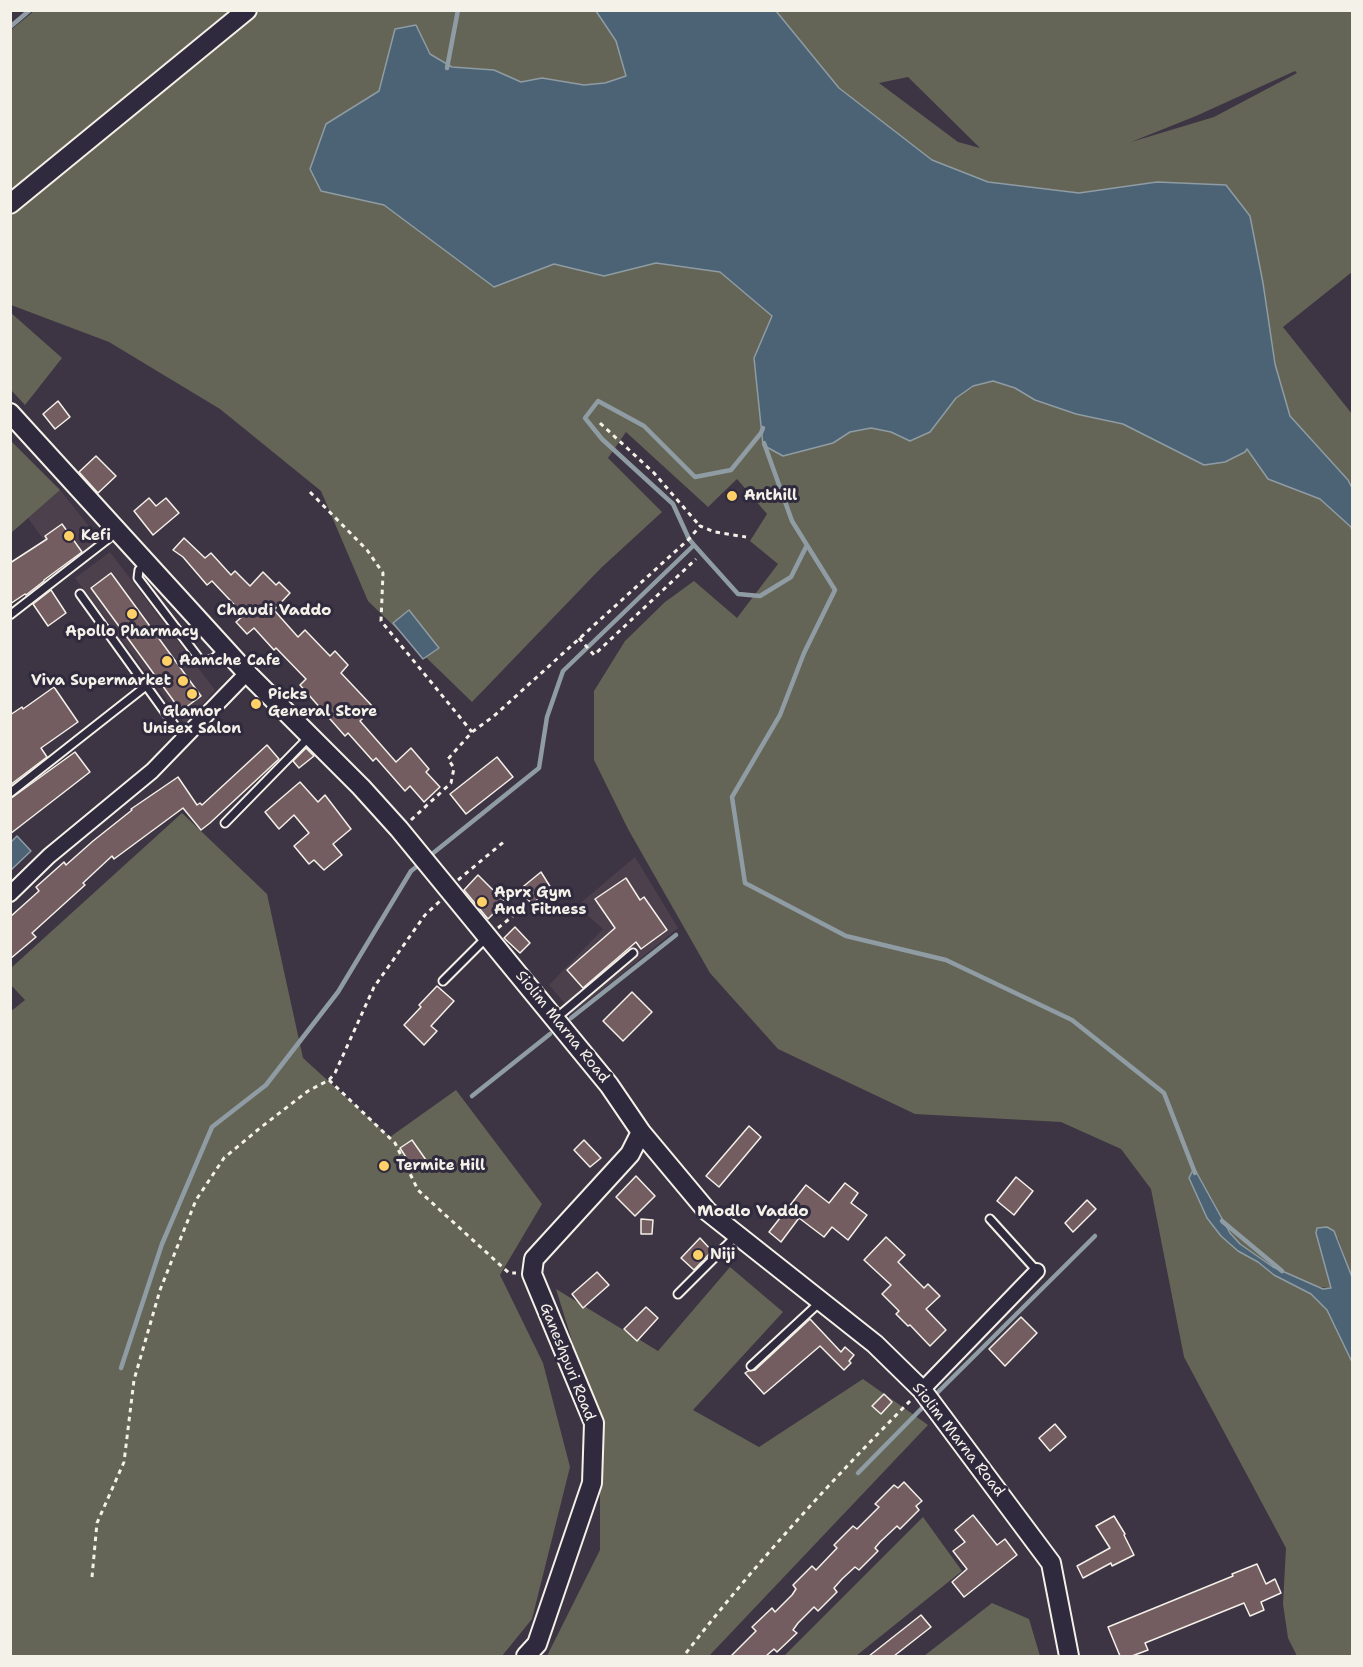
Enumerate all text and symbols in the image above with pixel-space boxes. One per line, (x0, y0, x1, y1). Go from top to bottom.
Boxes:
place label: Anthill (744, 487, 797, 505)
marker: Anthill (725, 489, 739, 503)
place label: Kefi (81, 527, 111, 545)
marker: Kefi (62, 529, 76, 543)
district label: Chaudi Vaddo (217, 601, 331, 621)
marker: Apollo Pharmacy (125, 607, 139, 621)
place label: Apollo Pharmacy (65, 623, 199, 641)
place label: Aamche Cafe (179, 652, 280, 670)
marker: Aamche Cafe (160, 654, 174, 668)
place label: Viva Supermarket (31, 672, 171, 690)
marker: Viva Supermarket (176, 674, 190, 688)
place label: Picks General Store (268, 686, 377, 721)
marker: Glamor Unisex Salon (185, 687, 199, 701)
marker: Picks General Store (249, 697, 263, 711)
place label: Glamor Unisex Salon (143, 703, 241, 738)
place label: Aprx Gym And Fitness (494, 884, 586, 919)
marker: Aprx Gym And Fitness (475, 895, 489, 909)
street label: Siolim Marna Road (511, 967, 613, 1087)
place label: Termite Hill (396, 1157, 485, 1175)
marker: Termite Hill (377, 1159, 391, 1173)
district label: Modlo Vaddo (697, 1202, 809, 1222)
place label: Niji (710, 1246, 735, 1264)
marker: Niji (691, 1248, 705, 1262)
street label: Ganeshpuri Road (535, 1301, 599, 1423)
street label: Siolim Marna Road (908, 1380, 1008, 1500)

